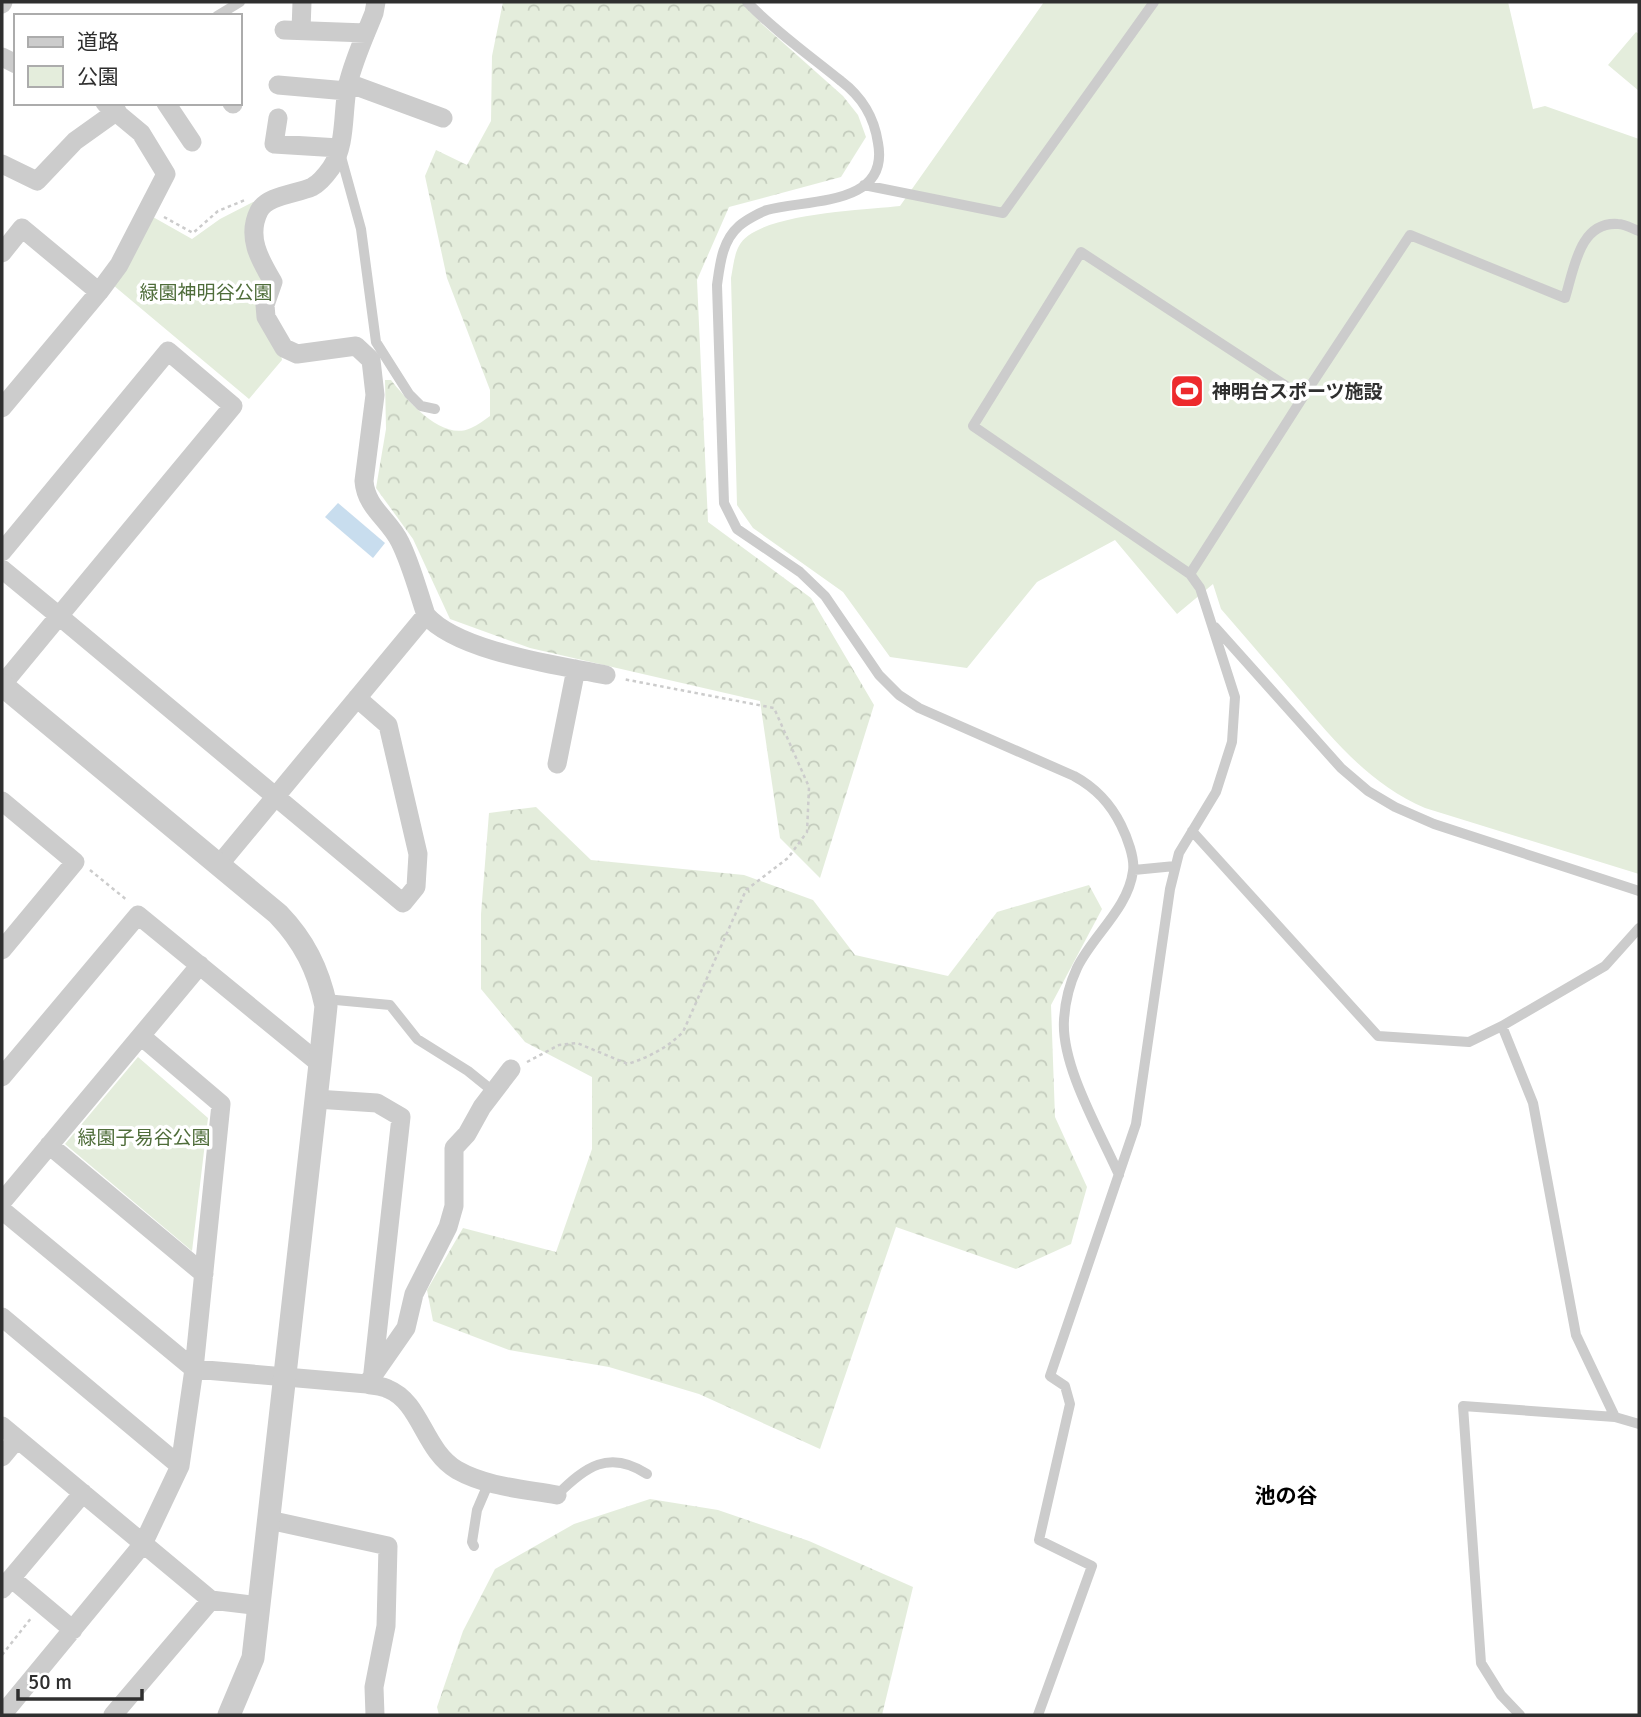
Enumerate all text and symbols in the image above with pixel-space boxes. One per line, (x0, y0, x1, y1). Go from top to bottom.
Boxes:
legend (14, 14, 242, 105)
text: 道路 (77, 29, 119, 55)
text: 公園 (77, 64, 119, 90)
park label: 緑園神明谷公園 (139, 281, 273, 305)
sports icon: 神明台スポーツ施設 (1168, 372, 1206, 410)
place label: 神明台スポーツ施設 (1212, 380, 1383, 404)
park label: 緑園子易谷公園 (77, 1126, 211, 1150)
district label: 池の谷 (1255, 1483, 1318, 1509)
scale bar (18, 1658, 142, 1702)
text: 50 m (28, 1669, 72, 1695)

